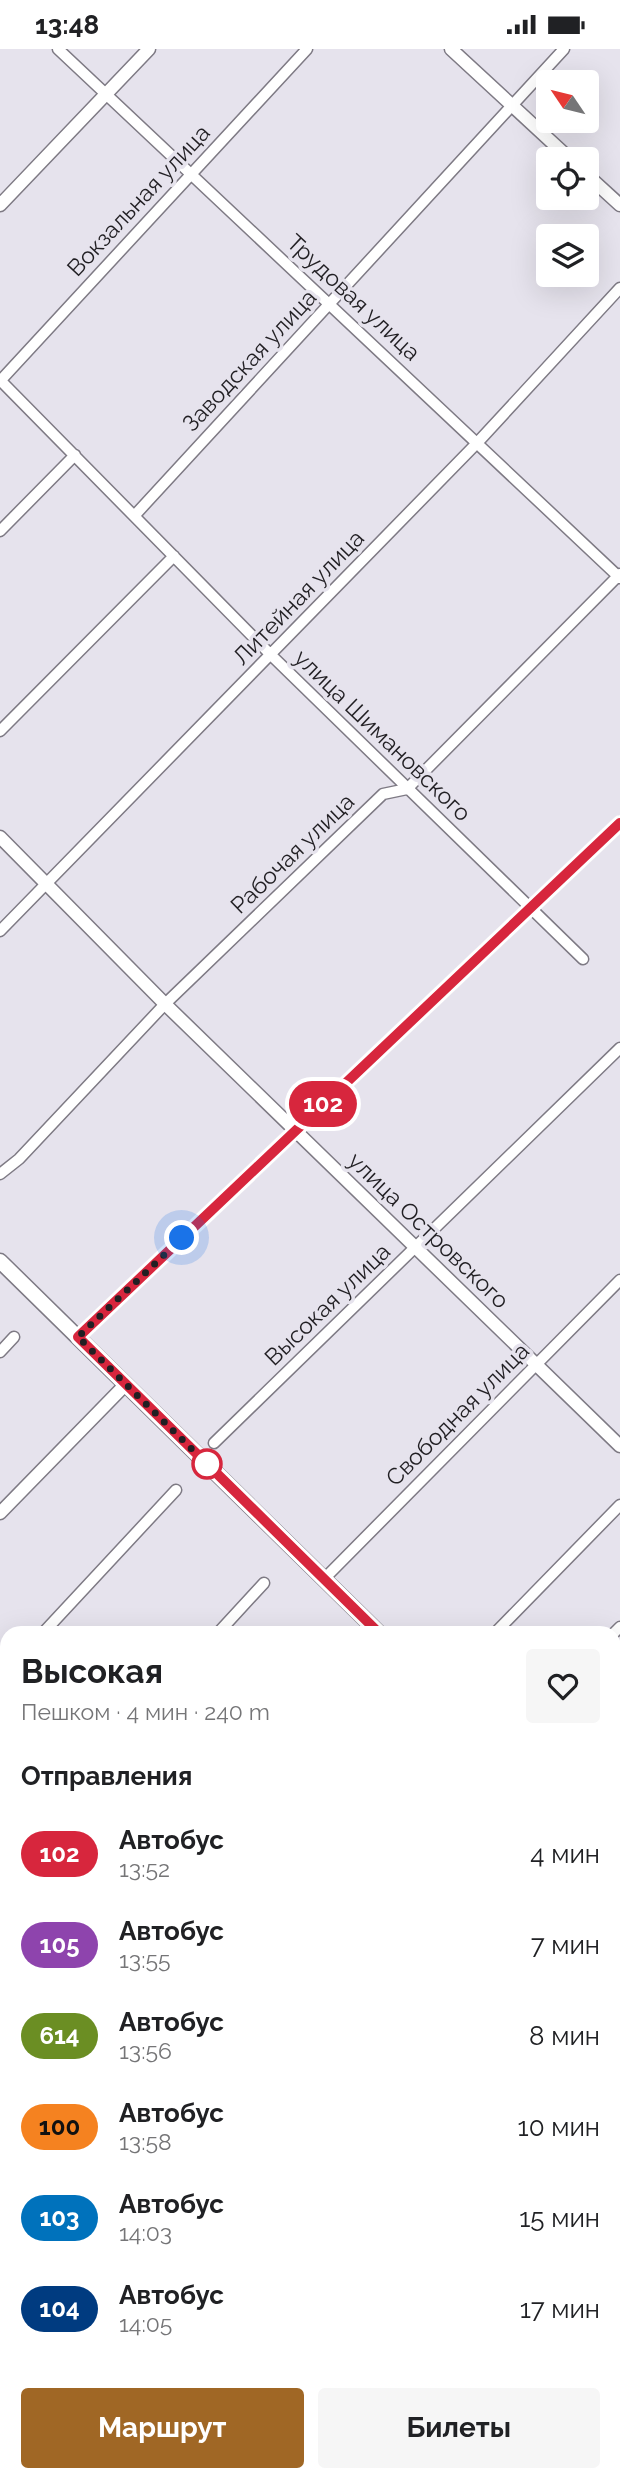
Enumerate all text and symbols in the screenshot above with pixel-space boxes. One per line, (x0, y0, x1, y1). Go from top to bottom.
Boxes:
text: 13:48 (35, 10, 99, 40)
north arrow (536, 70, 598, 133)
map controls (536, 70, 599, 287)
street label: Вокзальная улица (61, 119, 215, 281)
button: locate (536, 147, 599, 210)
button: layers (536, 224, 599, 287)
street label: Трудовая улица (282, 228, 426, 366)
street label: Заводская улица (176, 284, 322, 436)
street label: Литейная улица (227, 524, 369, 670)
street label: улица Шимановского (289, 644, 477, 826)
street label: Рабочая улица (225, 787, 359, 919)
line badge: 102 (283, 1081, 363, 1127)
text: 102 (303, 1089, 343, 1118)
street label: улица Островского (343, 1146, 515, 1314)
your location (164, 1220, 199, 1255)
street label: Высокая улица (259, 1237, 395, 1371)
street label: Свободная улица (380, 1337, 534, 1491)
unlabelled marker (192, 1449, 222, 1479)
button: heart (526, 1649, 600, 1723)
text: Высокая (21, 1652, 163, 1691)
text: Пешком · 4 мин · 240 m (21, 1698, 270, 1725)
text: Отправления (21, 1761, 192, 1791)
text: Автобус (119, 1825, 224, 1855)
text: 102 (39, 1839, 80, 1868)
text: 4 мин (530, 1839, 600, 1869)
text: 13:52 (119, 1855, 170, 1882)
text: Автобус (119, 1916, 224, 1946)
text: 105 (40, 1930, 79, 1959)
text: 7 мин (531, 1930, 600, 1960)
text: 13:55 (119, 1946, 171, 1973)
text: Автобус (119, 2007, 224, 2037)
text: 614 (39, 2021, 80, 2050)
text: 8 мин (529, 2021, 600, 2051)
text: 13:56 (119, 2037, 172, 2064)
text: Автобус (119, 2098, 224, 2128)
text: 100 (39, 2112, 80, 2141)
text: 10 мин (518, 2112, 600, 2142)
text: 13:58 (119, 2128, 172, 2155)
text: Автобус (119, 2189, 224, 2219)
text: 103 (40, 2203, 79, 2232)
text: 15 мин (519, 2203, 600, 2233)
text: 14:03 (119, 2219, 172, 2246)
text: Автобус (119, 2280, 224, 2310)
text: 104 (39, 2294, 80, 2323)
text: 17 мин (520, 2294, 600, 2324)
text: 14:05 (119, 2310, 172, 2337)
button: Маршрут (21, 2388, 304, 2468)
button: Билеты (318, 2388, 600, 2468)

